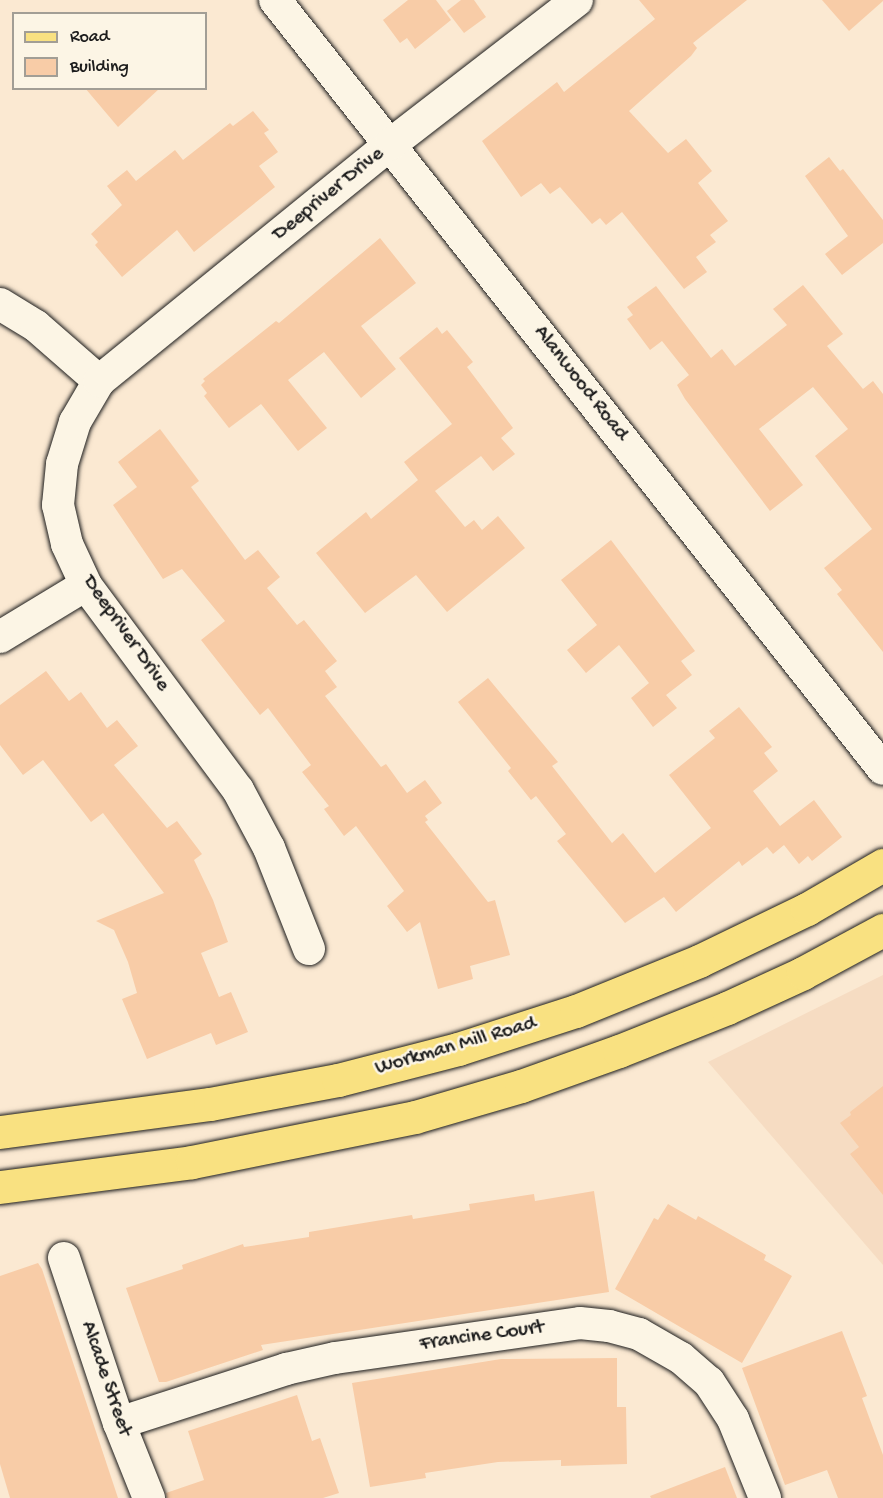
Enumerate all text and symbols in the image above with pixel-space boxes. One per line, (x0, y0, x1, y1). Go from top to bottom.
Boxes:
legend (12, 12, 207, 90)
text: Road (70, 27, 109, 48)
text: Building (70, 57, 129, 78)
street label: Deepriver Drive (268, 142, 390, 248)
street label: Alanwood Road (527, 321, 633, 447)
street label: Deepriver Drive (76, 571, 174, 697)
street label: Workman Mill Road (373, 1012, 539, 1082)
street label: Francine Court (418, 1316, 546, 1358)
street label: Alcade Street (74, 1318, 136, 1440)

